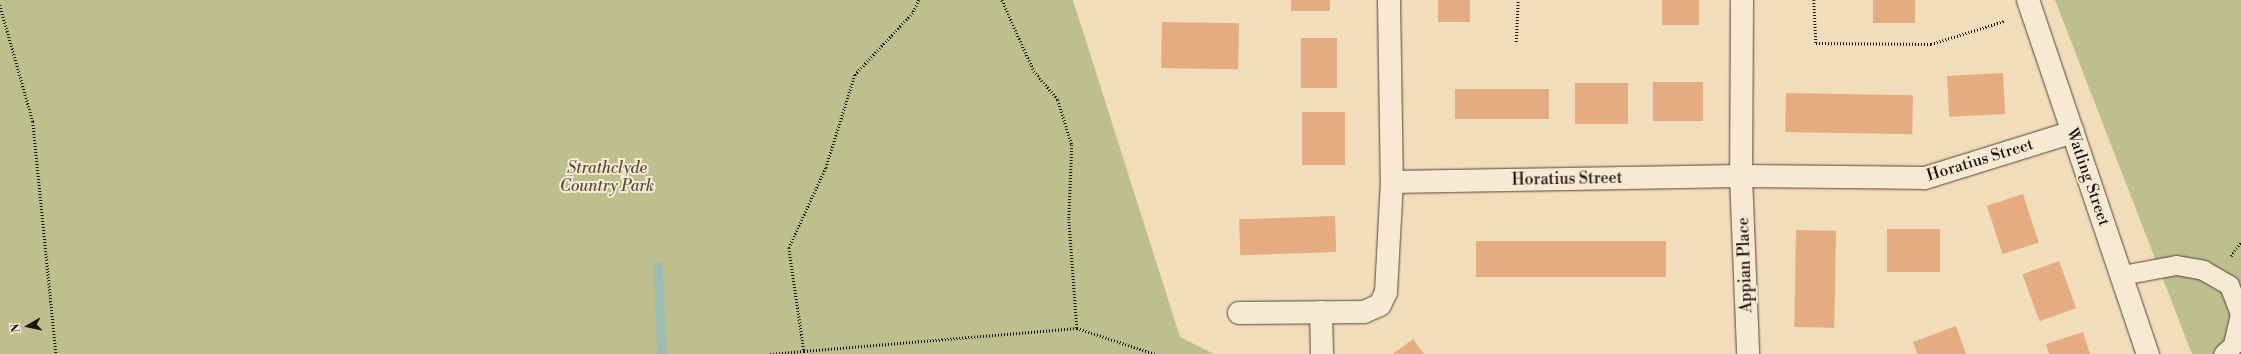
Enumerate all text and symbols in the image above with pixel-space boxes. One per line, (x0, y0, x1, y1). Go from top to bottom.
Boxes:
street label: Watling Street (2062, 126, 2114, 228)
street label: Horatius Street (1924, 135, 2036, 185)
park label: Strathclyde Country Park (560, 158, 654, 196)
street label: Horatius Street (1512, 168, 1622, 190)
street label: Appian Place (1734, 217, 1756, 313)
north arrow (8, 306, 48, 346)
text: N (9, 322, 24, 333)

